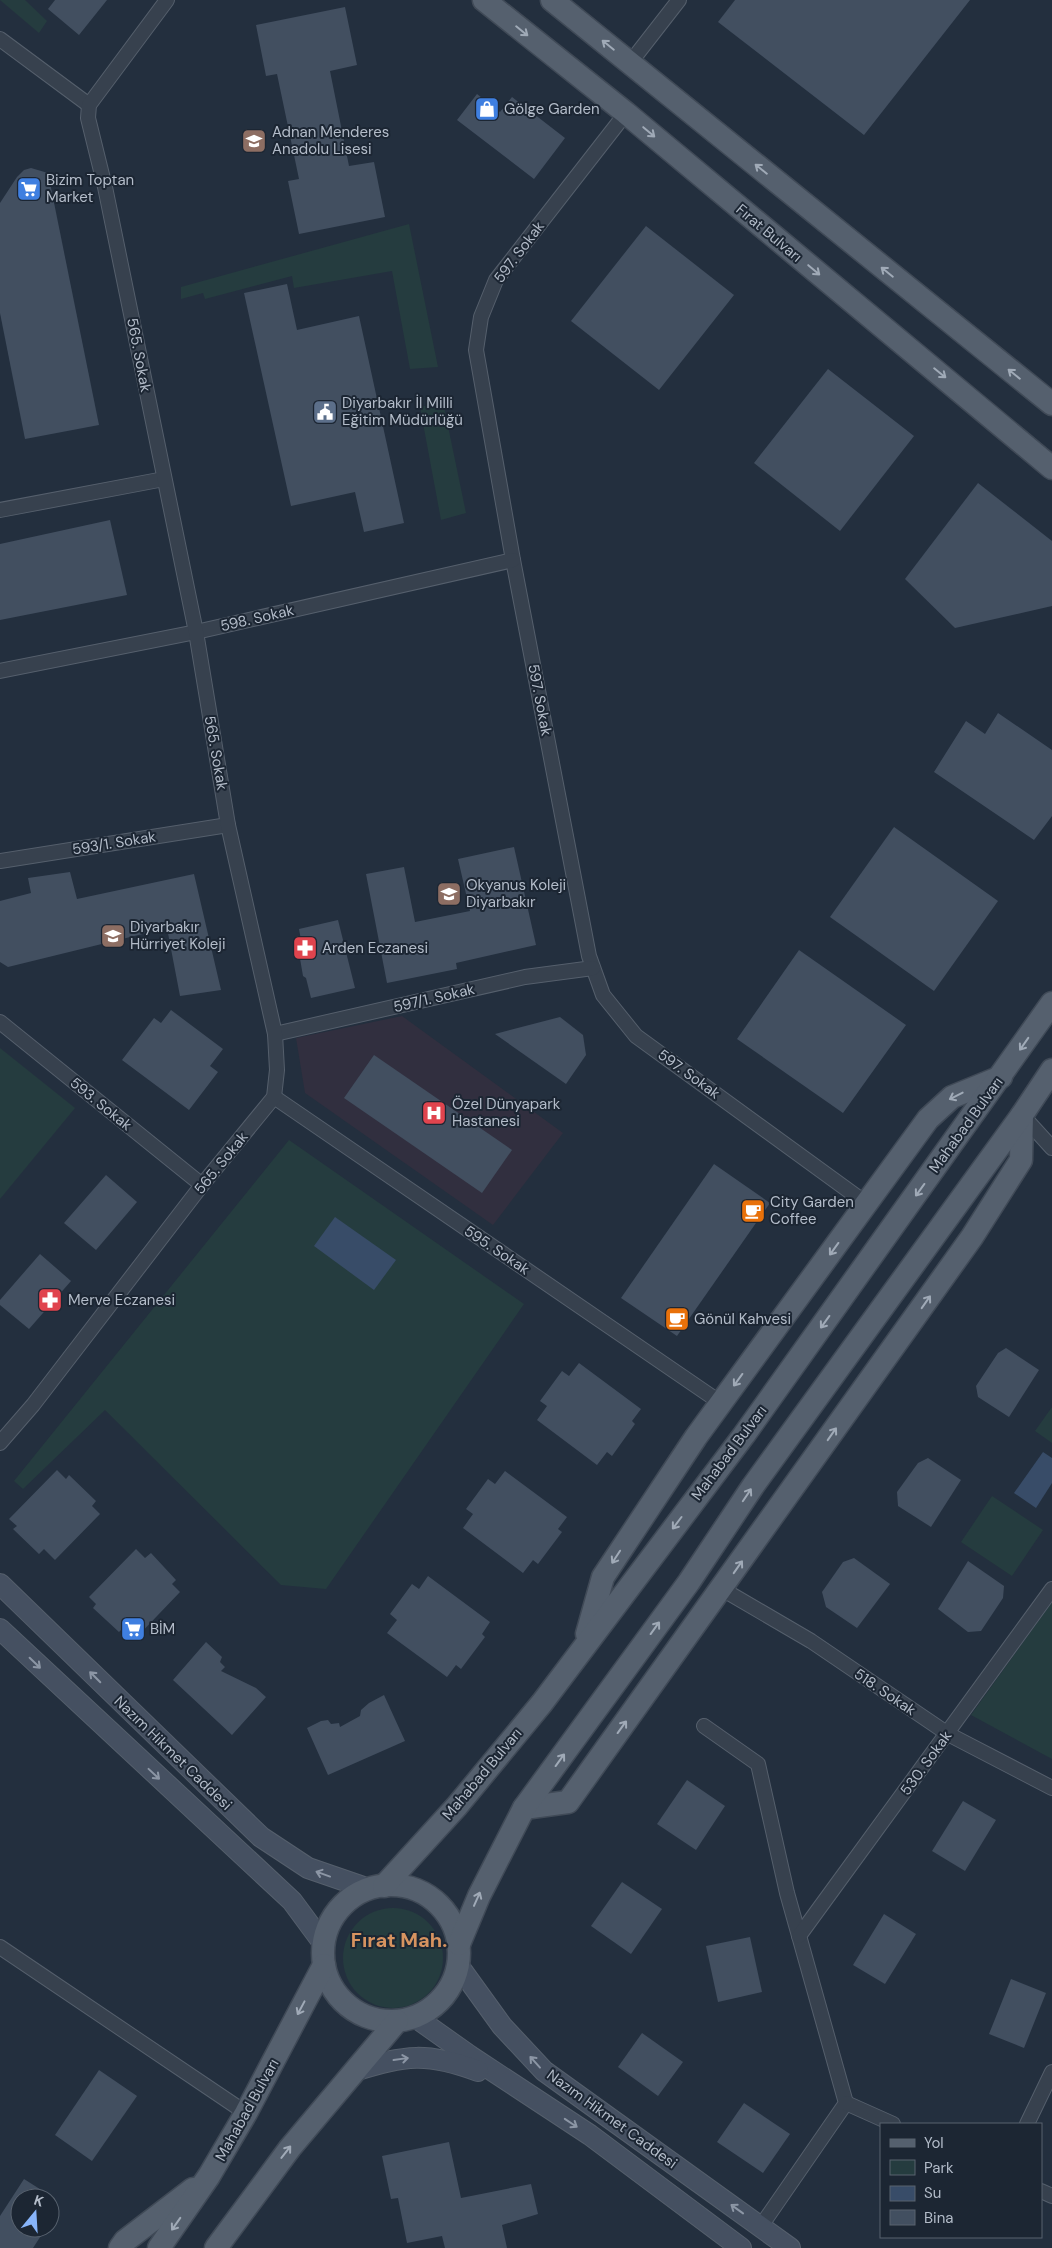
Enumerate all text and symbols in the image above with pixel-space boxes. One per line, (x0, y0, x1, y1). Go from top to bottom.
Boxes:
one-way arrow (516, 25, 529, 36)
one-way arrow (602, 39, 615, 50)
shop icon: Gölge Garden (474, 96, 500, 122)
place label: Gölge Garden (504, 99, 600, 119)
place label: Adnan Menderes Anadolu Lisesi (272, 122, 389, 159)
one-way arrow (643, 127, 656, 138)
school or university icon: Adnan Menderes Anadolu Lisesi (241, 128, 267, 154)
one-way arrow (755, 164, 768, 175)
place label: Bizim Toptan Market (46, 170, 134, 207)
supermarket icon: Bizim Toptan Market (16, 176, 42, 202)
street label: Fırat Bulvarı (732, 200, 806, 266)
street label: 597. Sokak (489, 217, 549, 287)
one-way arrow (807, 265, 820, 276)
one-way arrow (881, 266, 894, 277)
street label: 565. Sokak (122, 316, 156, 394)
one-way arrow (933, 368, 946, 379)
one-way arrow (1008, 368, 1021, 379)
place label: Diyarbakır İl Milli Eğitim Müdürlüğü (342, 393, 463, 430)
public building icon: Diyarbakır İl Milli Eğitim Müdürlüğü (312, 399, 338, 425)
street label: 598. Sokak (218, 600, 296, 636)
street label: 597. Sokak (523, 662, 557, 738)
street label: 565. Sokak (200, 714, 232, 792)
street label: 593/1. Sokak (71, 826, 158, 859)
place label: Okyanus Koleji Diyarbakır (466, 875, 566, 912)
school or university icon: Okyanus Koleji Diyarbakır (436, 881, 462, 907)
place label: Diyarbakır Hürriyet Koleji (130, 917, 226, 954)
school or university icon: Diyarbakır Hürriyet Koleji (100, 923, 126, 949)
pharmacy icon: Arden Eczanesi (292, 935, 318, 961)
place label: Arden Eczanesi (322, 938, 428, 958)
street label: 597/1. Sokak (391, 979, 477, 1017)
one-way arrow (1019, 1036, 1029, 1050)
street label: 597. Sokak (654, 1045, 725, 1104)
street label: 593. Sokak (66, 1073, 137, 1135)
street label: Mahabad Bulvarı (924, 1073, 1008, 1177)
one-way arrow (949, 1091, 964, 1101)
place label: Özel Dünyapark Hastanesi (452, 1094, 561, 1131)
hospital icon: Özel Dünyapark Hastanesi (421, 1100, 447, 1126)
street label: 565. Sokak (190, 1127, 253, 1199)
one-way arrow (915, 1183, 925, 1197)
place label: City Garden Coffee (770, 1192, 854, 1229)
cafe icon: City Garden Coffee (740, 1198, 766, 1224)
street label: 595. Sokak (460, 1221, 534, 1280)
one-way arrow (829, 1242, 839, 1256)
pharmacy icon: Merve Eczanesi (37, 1287, 63, 1313)
place label: Merve Eczanesi (68, 1290, 175, 1310)
one-way arrow (921, 1295, 931, 1309)
cafe icon: Gönül Kahvesi (664, 1306, 690, 1332)
place label: Gönül Kahvesi (694, 1309, 791, 1329)
one-way arrow (820, 1315, 830, 1329)
one-way arrow (732, 1373, 743, 1386)
street label: Mahabad Bulvarı (687, 1401, 771, 1505)
one-way arrow (827, 1428, 837, 1442)
one-way arrow (743, 1488, 753, 1502)
one-way arrow (672, 1516, 682, 1530)
one-way arrow (611, 1550, 621, 1564)
one-way arrow (733, 1560, 743, 1574)
supermarket icon: BİM (120, 1616, 146, 1642)
place label: BİM (150, 1619, 175, 1639)
one-way arrow (650, 1621, 660, 1635)
one-way arrow (29, 1657, 41, 1669)
street label: 518. Sokak (850, 1664, 920, 1720)
one-way arrow (89, 1671, 101, 1684)
street label: Nazım Hikmet Caddesi (110, 1691, 236, 1815)
one-way arrow (617, 1720, 627, 1734)
street label: Mahabad Bulvarı (438, 1724, 526, 1824)
street label: 530. Sokak (896, 1726, 957, 1799)
one-way arrow (554, 1754, 565, 1767)
one-way arrow (147, 1768, 160, 1780)
one-way arrow (316, 1869, 331, 1878)
one-way arrow (473, 1892, 483, 1907)
district label: Fırat Mah. (351, 1927, 447, 1953)
one-way arrow (296, 2001, 306, 2016)
one-way arrow (393, 2054, 409, 2064)
street label: Mahabad Bulvarı (211, 2055, 283, 2165)
one-way arrow (529, 2055, 541, 2068)
street label: Nazım Hikmet Caddesi (543, 2065, 681, 2173)
one-way arrow (564, 2118, 578, 2128)
legend (880, 2123, 1042, 2238)
text: Yol (924, 2133, 944, 2153)
one-way arrow (281, 2146, 292, 2159)
text: Park (924, 2158, 954, 2178)
text: Su (924, 2183, 941, 2203)
north arrow (10, 2188, 60, 2238)
text: K (32, 2191, 46, 2211)
one-way arrow (731, 2203, 744, 2214)
text: Bina (924, 2208, 953, 2228)
one-way arrow (171, 2217, 181, 2231)

